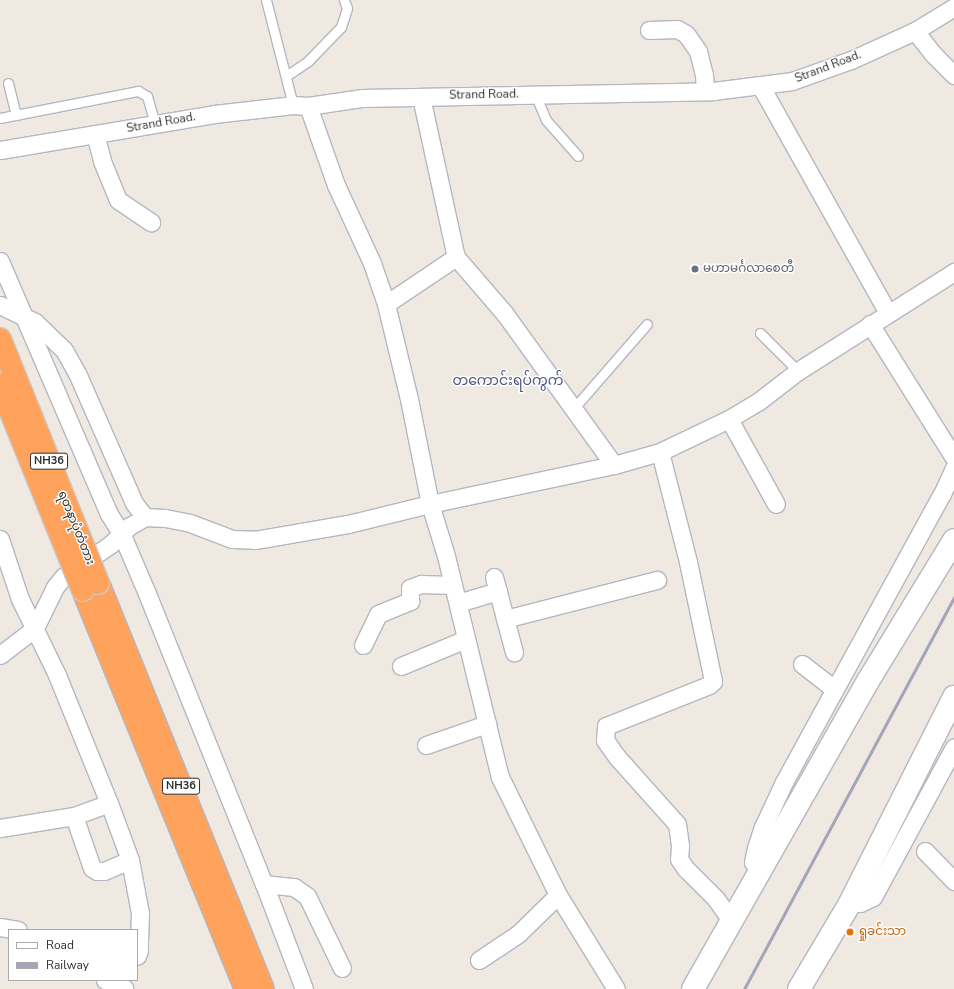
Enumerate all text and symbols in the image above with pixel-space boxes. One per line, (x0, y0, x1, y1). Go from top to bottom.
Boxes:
street label: Strand Road. (793, 48, 863, 86)
street label: Strand Road. (449, 87, 519, 103)
street label: Strand Road. (125, 110, 197, 136)
place label: မဟာမင်္ဂလာစေတီ (703, 262, 794, 276)
marker: မဟာမင်္ဂလာစေတီ (690, 264, 700, 274)
district label: တကောင်းရပ်ကွက် (452, 373, 564, 389)
road number: NH36 (30, 452, 68, 470)
street label: ရတနာပုံတံတား (55, 489, 97, 567)
road number: NH36 (162, 777, 200, 795)
place label: ရှုခင်းသာ (858, 925, 906, 939)
marker: ရှုခင်းသာ (845, 927, 855, 937)
legend (8, 929, 138, 981)
text: Road (46, 937, 74, 953)
text: Railway (46, 957, 89, 973)

